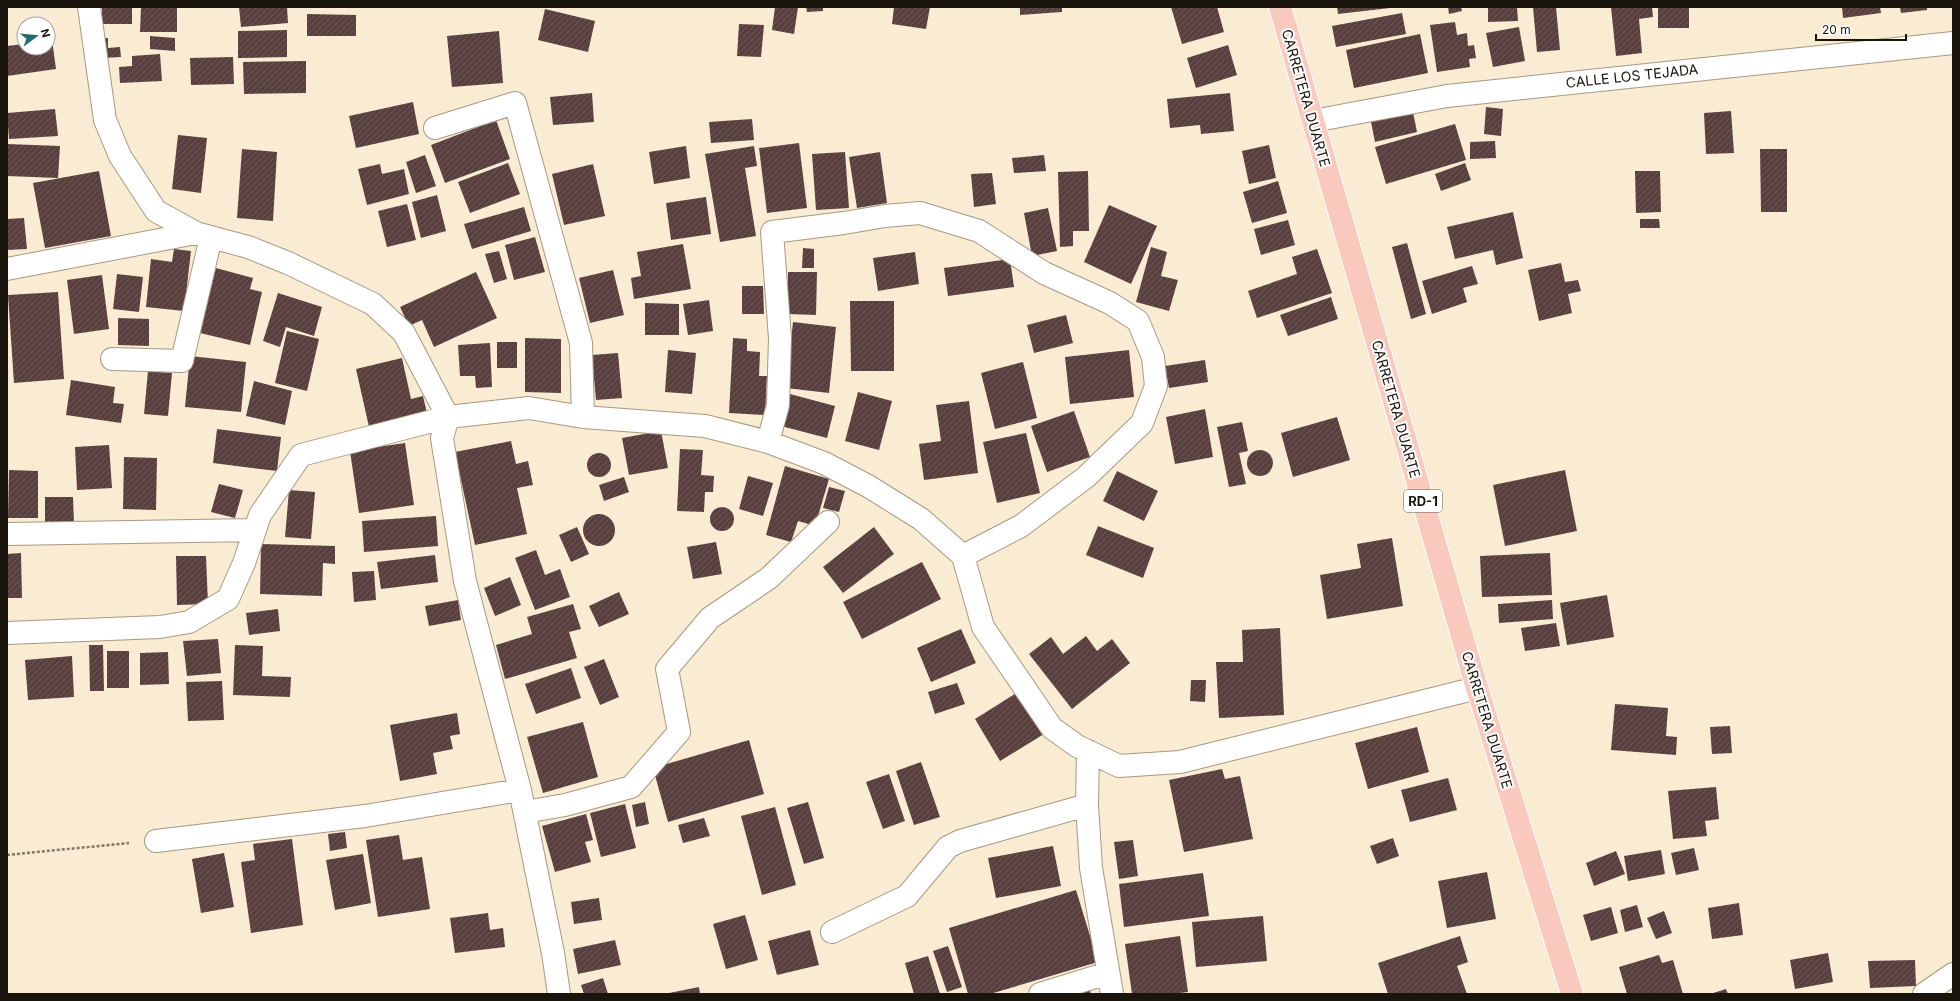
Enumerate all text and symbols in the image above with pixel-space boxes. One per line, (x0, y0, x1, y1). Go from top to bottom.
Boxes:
north arrow (16, 16, 56, 56)
scale bar (1816, 16, 1906, 42)
text: 20 m (1822, 22, 1851, 37)
text: N (38, 27, 53, 39)
street label: CARRETERA DUARTE (1279, 27, 1334, 169)
street label: CALLE LOS TEJADA (1565, 60, 1699, 91)
street label: CARRETERA DUARTE (1369, 338, 1424, 480)
road number: RD-1 (1404, 490, 1442, 512)
street label: CARRETERA DUARTE (1459, 649, 1516, 790)

